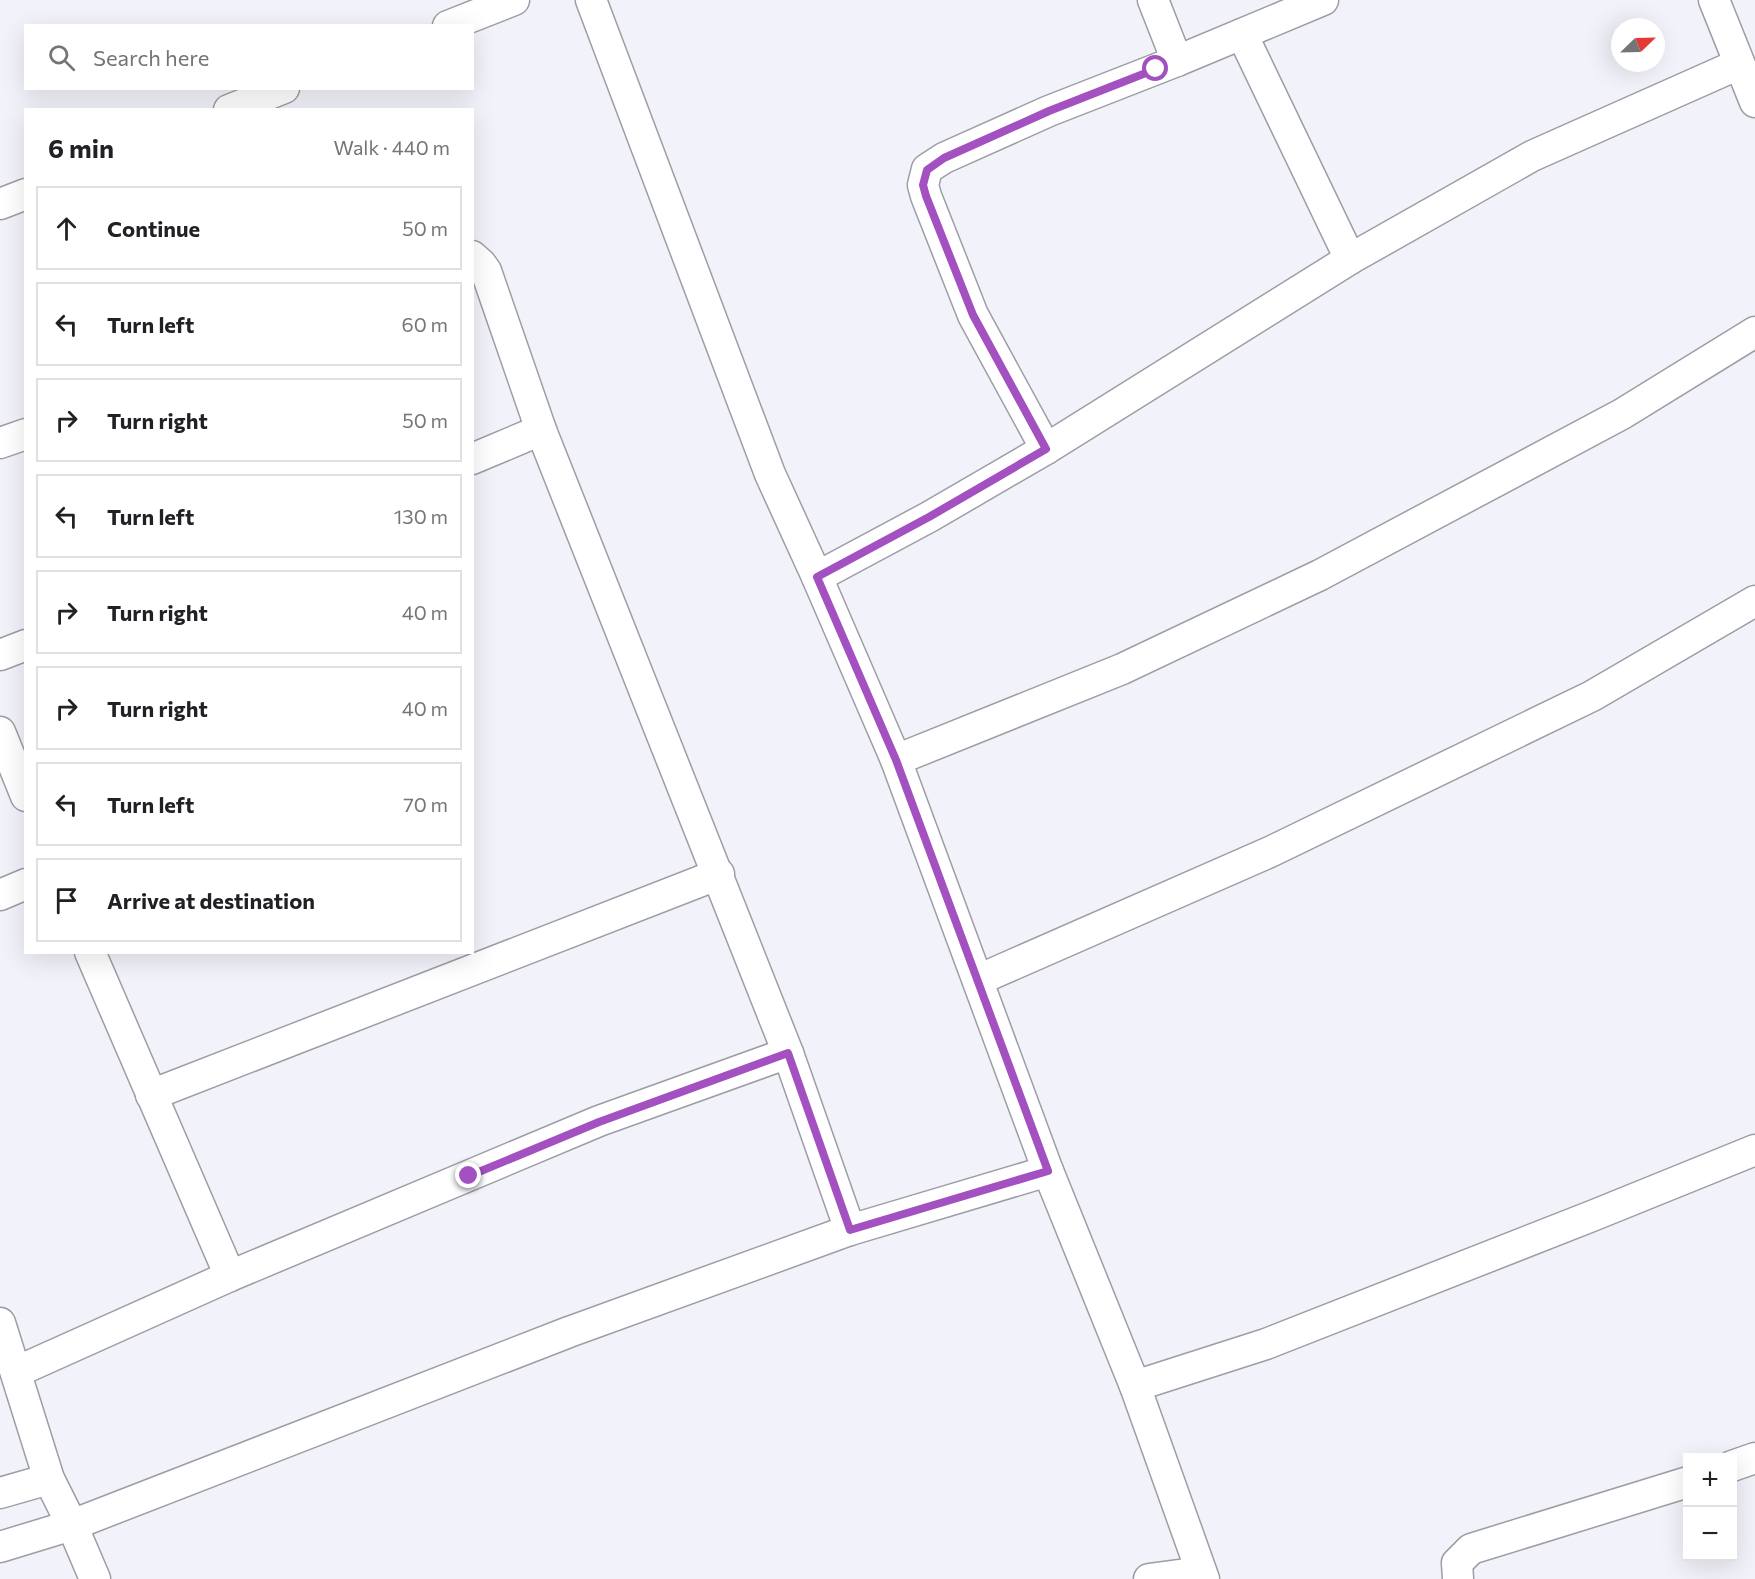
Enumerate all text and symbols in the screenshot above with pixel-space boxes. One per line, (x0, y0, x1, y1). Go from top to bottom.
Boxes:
north arrow (1611, 18, 1665, 72)
search box (24, 24, 474, 90)
icon: search (45, 41, 78, 74)
text: Search here (93, 44, 209, 71)
route start (1142, 55, 1168, 81)
text: 6 min (48, 132, 114, 163)
text: Walk · 440 m (334, 135, 450, 159)
icon: ahead (50, 212, 83, 245)
text: Continue (107, 215, 200, 242)
text: 50 m (402, 216, 448, 240)
icon: left (50, 308, 83, 341)
text: Turn left (107, 311, 194, 338)
text: 60 m (402, 312, 448, 336)
icon: right (50, 404, 83, 437)
text: Turn right (107, 407, 208, 434)
text: 50 m (402, 408, 448, 432)
icon: left (50, 500, 83, 533)
text: Turn left (107, 503, 194, 530)
text: 130 m (394, 504, 448, 528)
icon: right (50, 596, 83, 629)
text: Turn right (107, 599, 208, 626)
text: 40 m (402, 600, 448, 624)
icon: right (50, 692, 83, 725)
text: Turn right (107, 695, 208, 722)
text: 40 m (402, 696, 448, 720)
icon: left (50, 788, 83, 821)
text: Turn left (107, 791, 194, 818)
text: 70 m (403, 792, 448, 816)
icon: arrive (50, 884, 83, 917)
text: Arrive at destination (107, 887, 315, 914)
route end (455, 1162, 481, 1188)
map controls (1683, 1453, 1737, 1561)
button: + (1683, 1453, 1737, 1507)
button: − (1683, 1507, 1737, 1561)

